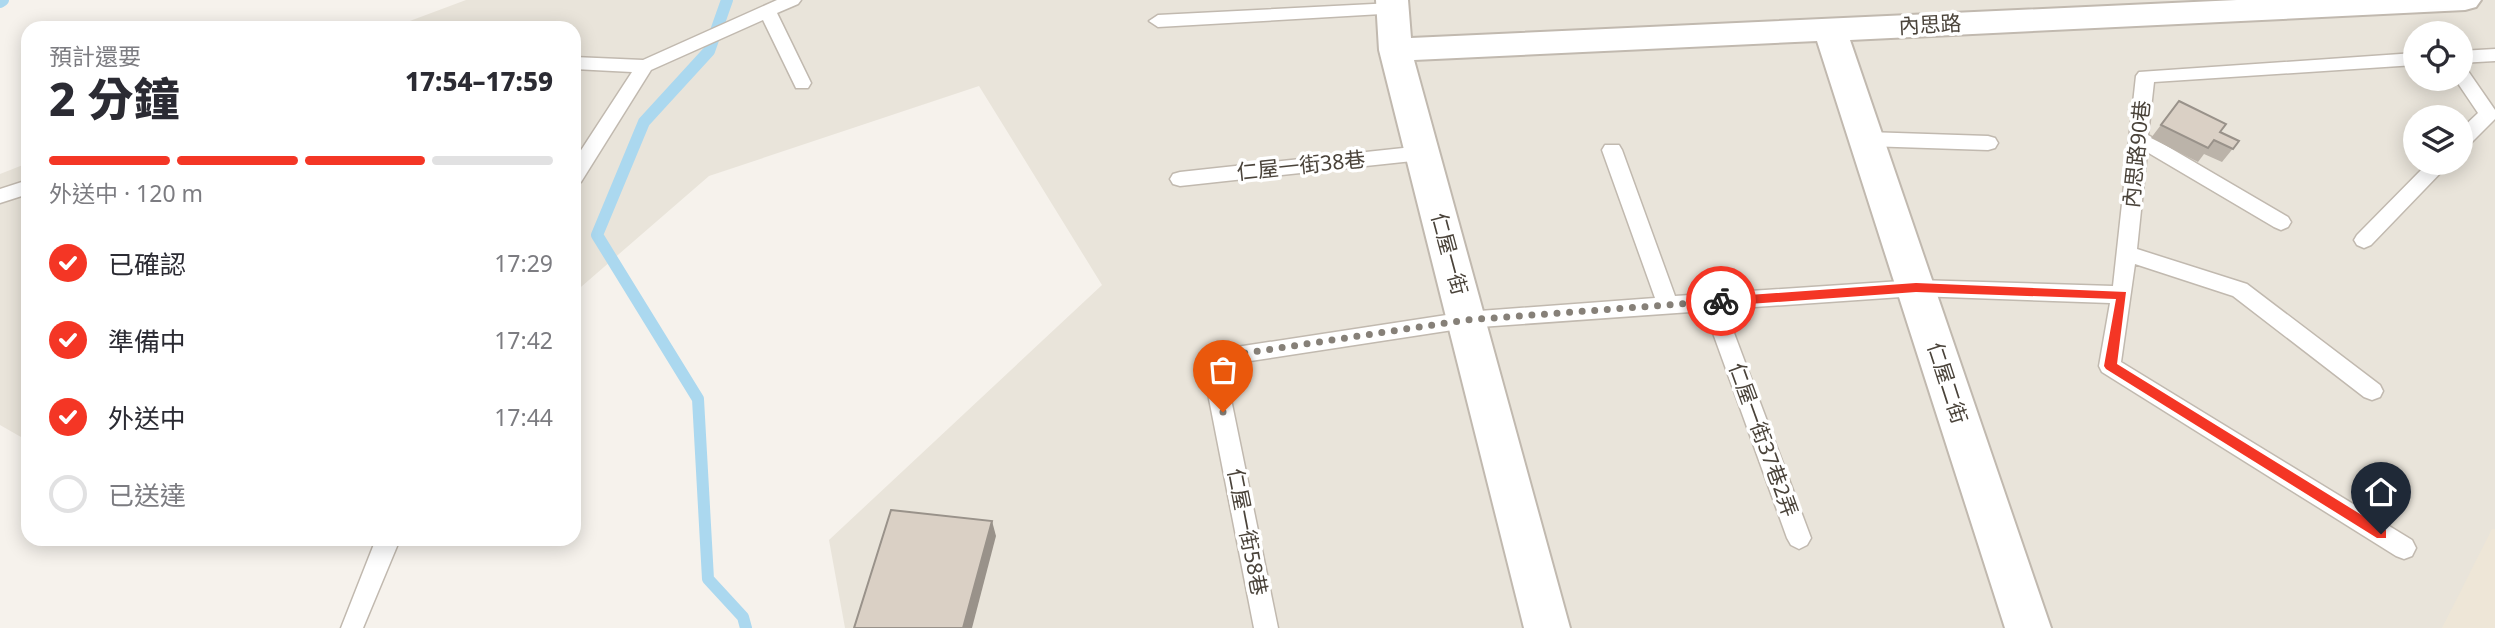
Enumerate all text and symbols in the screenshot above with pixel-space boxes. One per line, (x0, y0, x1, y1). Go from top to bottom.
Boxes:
street label: 內思路 (1898, 8, 1962, 40)
map controls (2403, 21, 2473, 175)
button: locate (2403, 21, 2473, 91)
text: 預計還要 (49, 40, 141, 72)
text: 17:54–17:59 (405, 63, 553, 99)
text: 2 分鐘 (49, 67, 180, 129)
street label: 內思路90巷 (2116, 99, 2156, 209)
button: layers (2403, 105, 2473, 175)
street label: 仁屋一街38巷 (1235, 144, 1367, 186)
text: 外送中 · 120 m (49, 177, 203, 209)
street label: 仁屋一街 (1426, 210, 1474, 298)
icon: check (49, 244, 87, 282)
text: 已確認 (108, 246, 186, 282)
text: 17:29 (494, 247, 553, 279)
courier (1686, 266, 1756, 336)
icon: bike (1702, 282, 1740, 320)
icon: check (49, 321, 87, 359)
text: 準備中 (108, 323, 186, 359)
text: 17:42 (494, 324, 553, 356)
street label: 仁屋二街 (1922, 338, 1974, 427)
pin (1193, 340, 1253, 412)
icon: bag (1204, 351, 1242, 389)
street label: 仁屋一街37巷2弄 (1723, 359, 1805, 521)
icon: check (49, 398, 87, 436)
text: 外送中 (108, 400, 186, 436)
text: 17:44 (494, 401, 553, 433)
pin (2351, 462, 2411, 534)
street label: 仁屋一街58巷 (1222, 466, 1274, 598)
icon: home (2362, 473, 2400, 511)
text: 已送達 (108, 477, 186, 513)

